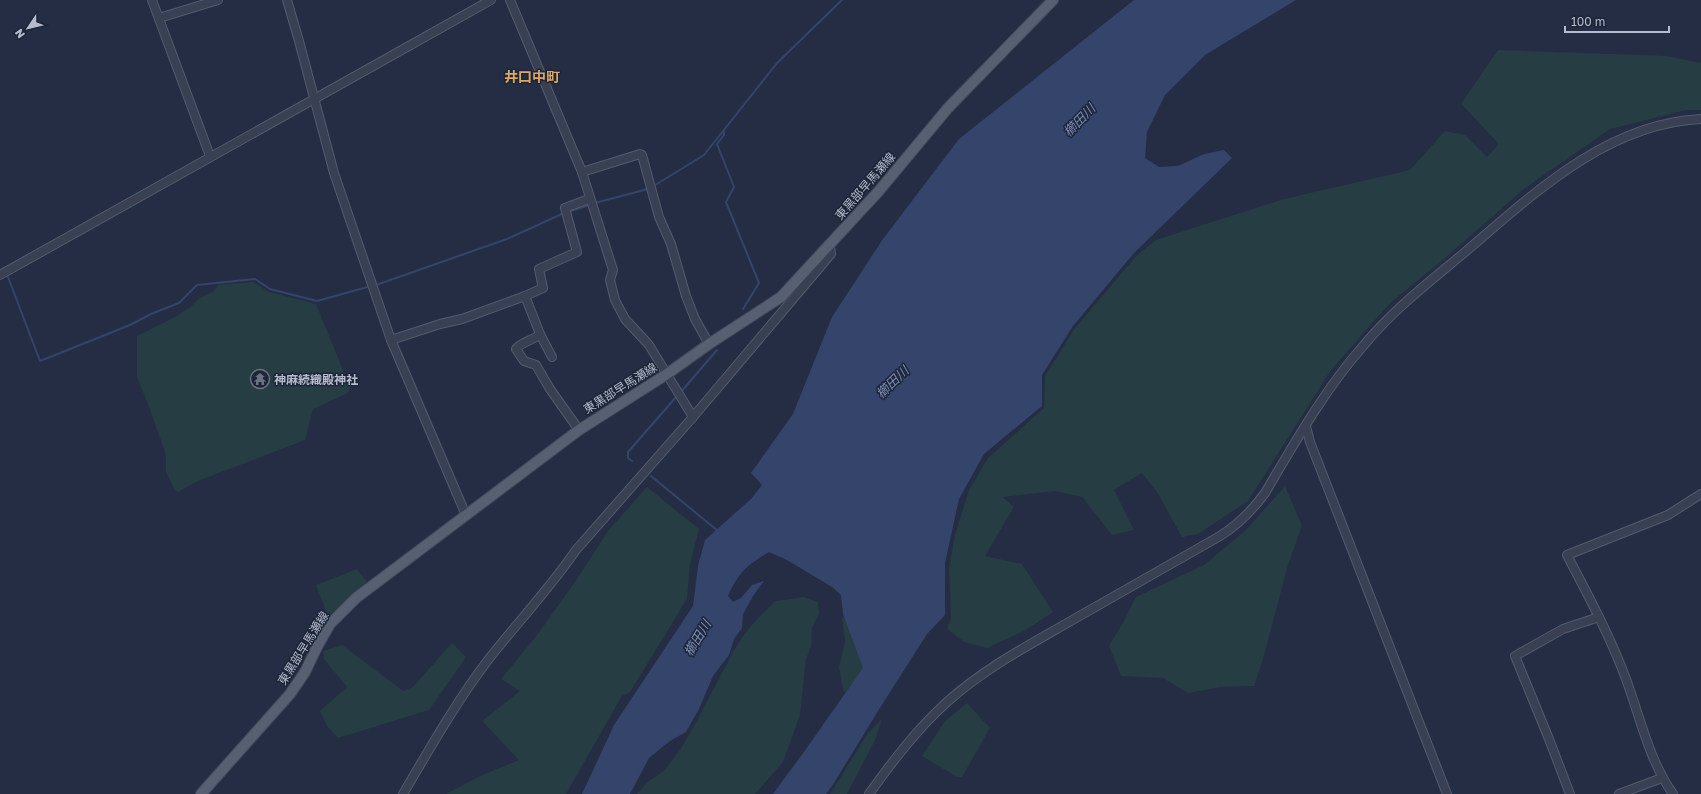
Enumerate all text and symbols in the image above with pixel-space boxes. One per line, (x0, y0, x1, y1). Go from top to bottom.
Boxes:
north arrow (8, 8, 48, 48)
scale bar (1565, 8, 1669, 34)
text: 100 m (1571, 14, 1605, 29)
text: N (12, 27, 27, 41)
district label: 井口中町 (504, 68, 560, 85)
water label: 櫛田川 (1060, 99, 1100, 140)
street label: 東黒部早馬瀬線 (832, 149, 898, 223)
street label: 東黒部早馬瀬線 (580, 359, 660, 417)
water label: 櫛田川 (872, 361, 913, 401)
temple icon: 神麻続織殿神社 (249, 368, 271, 390)
place label: 神麻続織殿神社 (274, 372, 358, 387)
street label: 東黒部早馬瀬線 (274, 608, 332, 688)
water label: 櫛田川 (680, 615, 715, 659)

